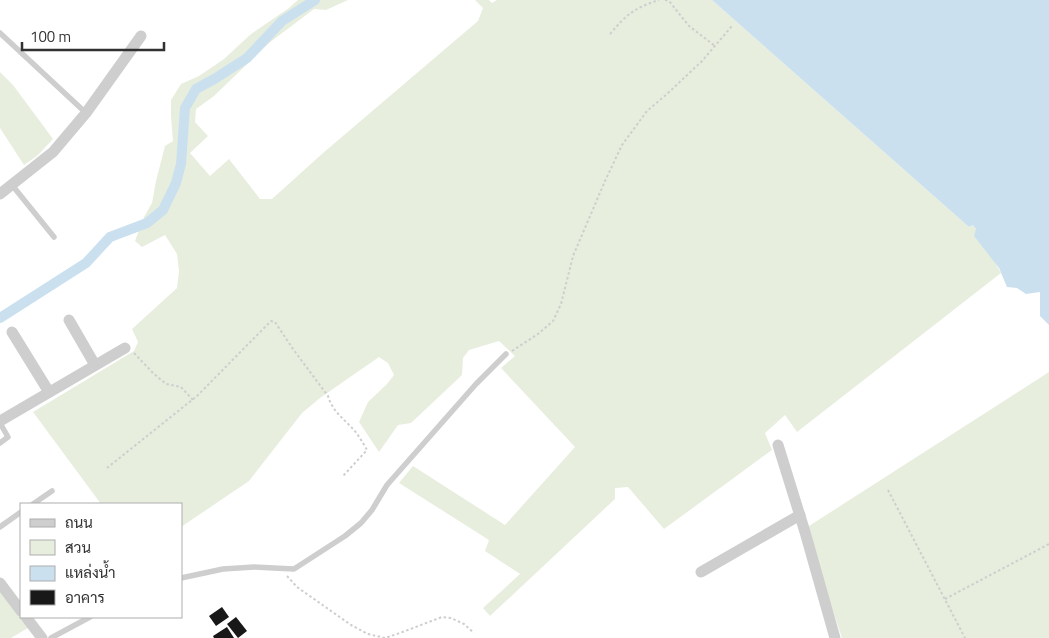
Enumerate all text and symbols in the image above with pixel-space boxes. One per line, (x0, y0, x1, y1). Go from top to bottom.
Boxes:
scale bar (22, 20, 165, 52)
text: 100 m (30, 25, 71, 48)
legend (20, 503, 182, 618)
text: ถนน (65, 511, 93, 534)
text: สวน (65, 536, 91, 559)
text: แหล่งน้ำ (65, 560, 116, 584)
text: อาคาร (65, 586, 105, 609)

